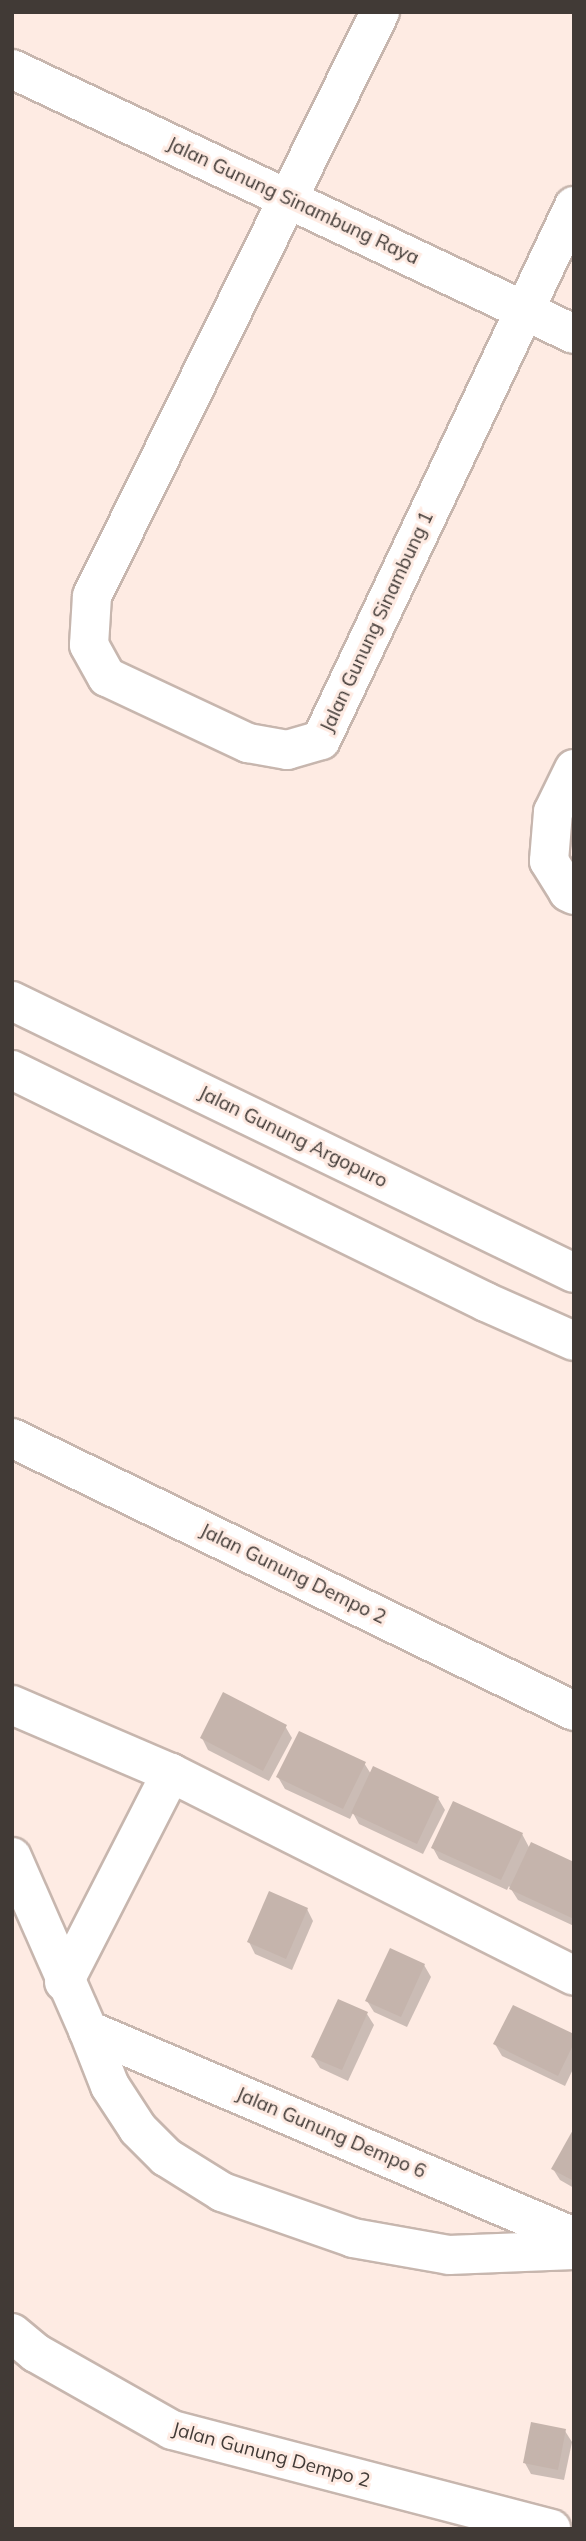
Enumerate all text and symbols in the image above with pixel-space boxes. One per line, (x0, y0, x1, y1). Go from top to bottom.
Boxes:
street label: Jalan Gunung Sinambung Raya (163, 132, 423, 270)
street label: Jalan Gunung Sinambung 1 (316, 508, 438, 736)
street label: Jalan Gunung Argopuro (195, 1081, 391, 1193)
street label: Jalan Gunung Dempo 2 (196, 1519, 390, 1629)
street label: Jalan Gunung Dempo 6 (233, 2083, 429, 2183)
street label: Jalan Gunung Dempo 2 (170, 2418, 372, 2492)

